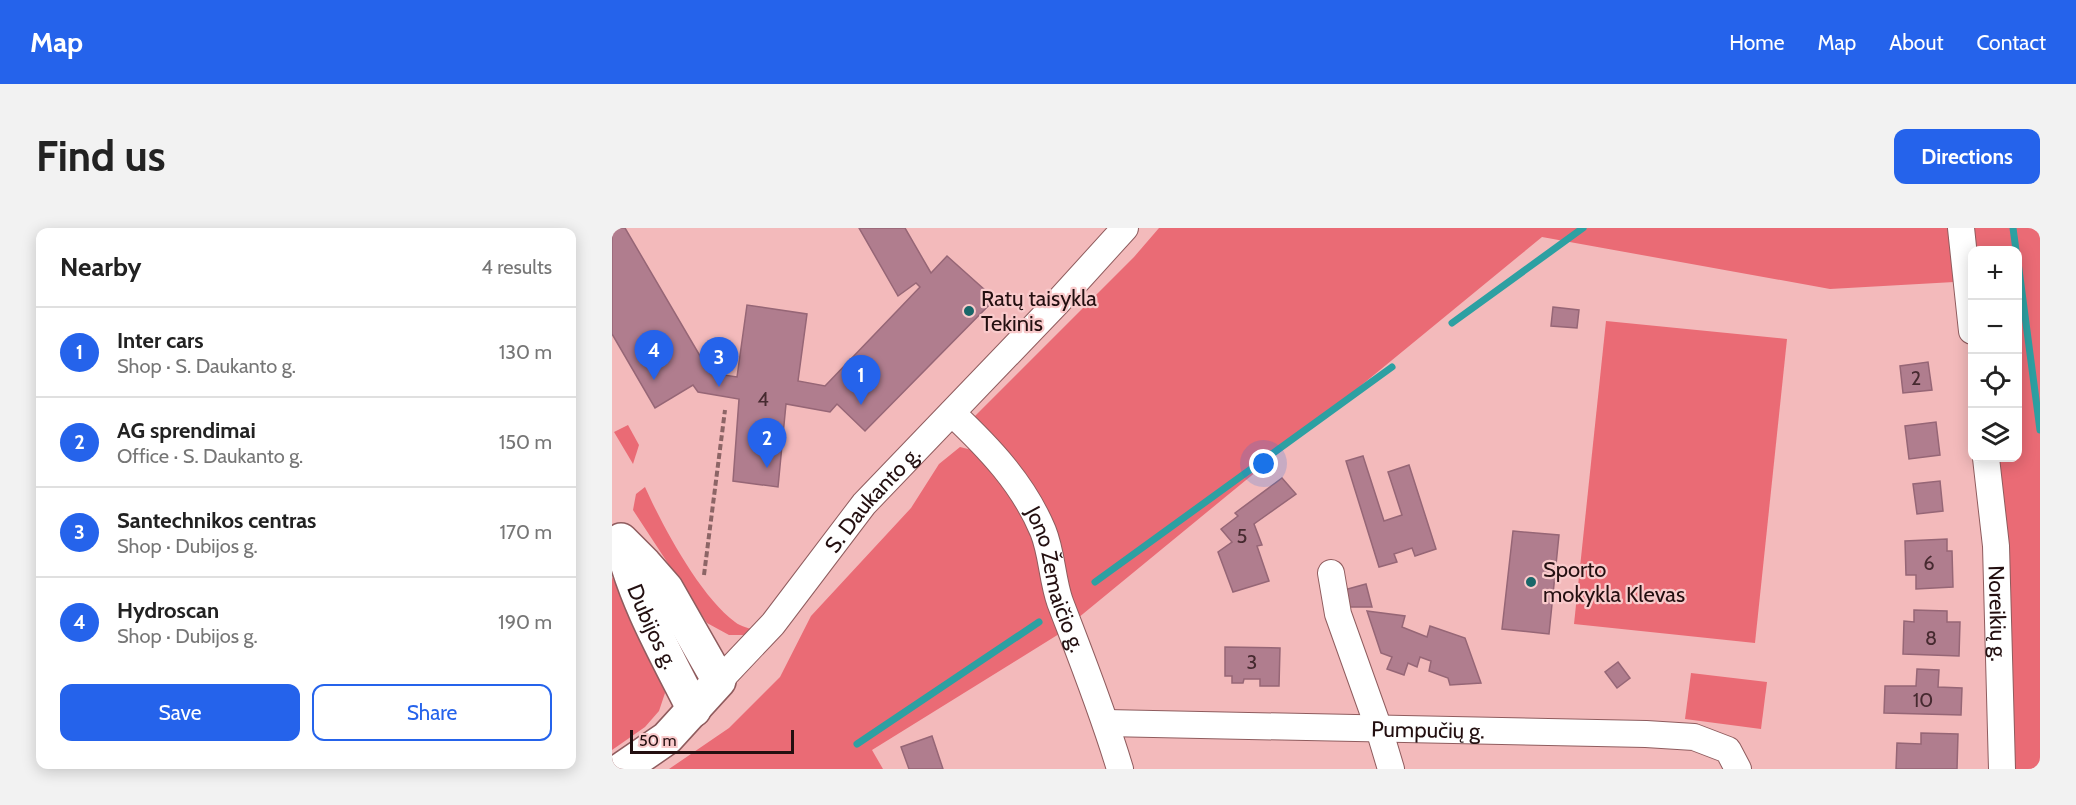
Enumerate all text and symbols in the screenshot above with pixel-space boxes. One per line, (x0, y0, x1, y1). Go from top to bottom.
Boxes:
text: Map (30, 25, 83, 59)
text: Home (1729, 30, 1785, 55)
text: Map (1818, 30, 1856, 55)
text: About (1889, 30, 1943, 55)
text: Contact (1976, 30, 2046, 55)
button: Directions (1894, 129, 2040, 184)
text: Find us (36, 130, 165, 182)
map controls (1968, 246, 2022, 462)
button: + (1968, 246, 2022, 300)
text: Nearby (60, 251, 141, 283)
text: 4 results (481, 255, 552, 279)
place label: Ratų taisykla Tekinis (981, 285, 1097, 337)
button: − (1968, 300, 2022, 354)
marker: Ratų taisykla Tekinis (962, 304, 976, 318)
text: Inter cars (117, 327, 204, 354)
pin: 4 (634, 330, 674, 380)
pin: 3 (700, 338, 738, 387)
text: 1 (76, 340, 83, 364)
text: 130 m (499, 340, 552, 364)
text: Shop · S. Daukanto g. (117, 354, 296, 378)
button: locate (1968, 354, 2022, 408)
pin: 1 (842, 356, 880, 405)
house number: 2 (1911, 366, 1921, 390)
house number: 4 (757, 387, 769, 411)
button: layers (1968, 408, 2022, 462)
text: AG sprendimai (117, 417, 256, 444)
pin: 2 (748, 418, 786, 468)
text: 2 (74, 430, 85, 454)
text: 150 m (499, 430, 552, 454)
street label: S. Daukanto g. (819, 441, 926, 558)
text: Office · S. Daukanto g. (117, 444, 303, 468)
your location (1249, 449, 1278, 478)
street label: Jono Žemaičio g. (1019, 501, 1091, 656)
text: Santechnikos centras (117, 507, 316, 534)
text: 3 (74, 520, 85, 544)
text: 170 m (500, 520, 552, 544)
house number: 5 (1237, 524, 1247, 548)
text: Shop · Dubijos g. (117, 534, 258, 558)
house number: 6 (1923, 551, 1935, 575)
place label: Sporto mokykla Klevas (1543, 556, 1685, 608)
street label: Noreikių g. (1983, 565, 2012, 662)
marker: Sporto mokykla Klevas (1524, 575, 1538, 589)
street label: Dubijos g. (621, 580, 684, 674)
text: Hydroscan (117, 597, 219, 624)
text: 4 (73, 610, 86, 634)
text: 190 m (498, 610, 552, 634)
text: Shop · Dubijos g. (117, 624, 258, 648)
house number: 8 (1925, 626, 1937, 650)
house number: 3 (1247, 650, 1257, 674)
button: Save (60, 684, 300, 741)
button: Share (312, 684, 552, 741)
house number: 10 (1913, 688, 1933, 712)
street label: Pumpučių g. (1371, 715, 1485, 745)
scale bar (630, 727, 794, 754)
text: 50 m (639, 731, 676, 750)

